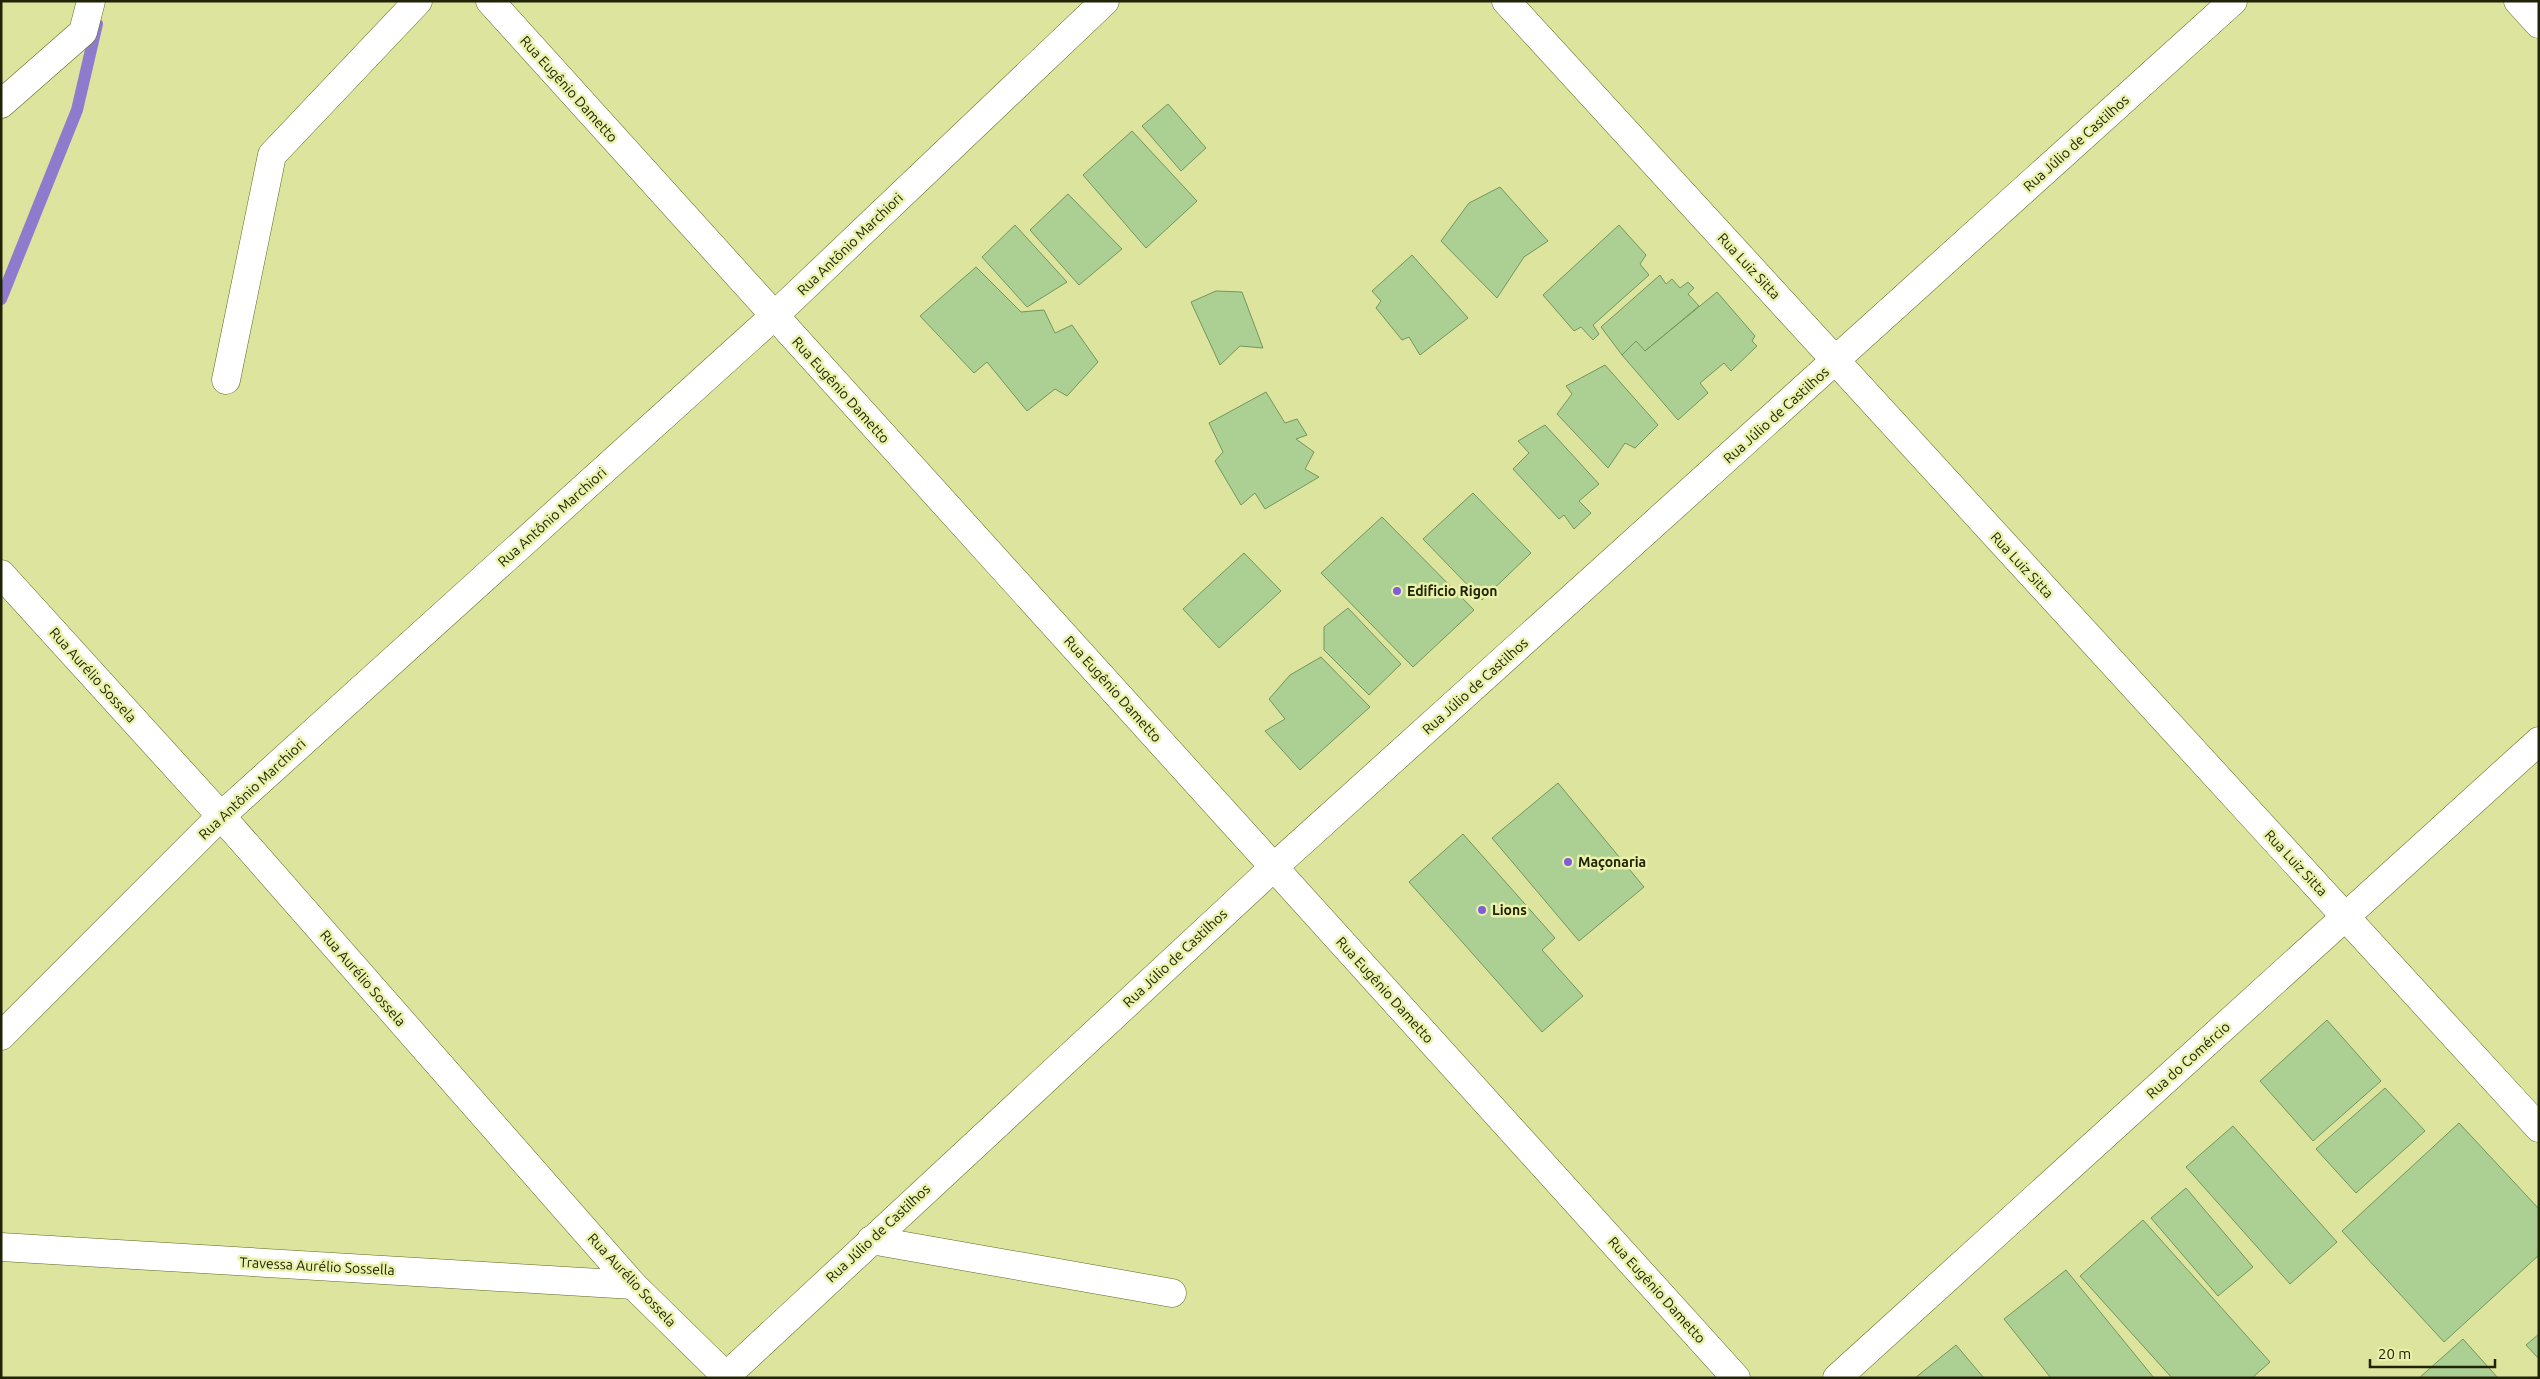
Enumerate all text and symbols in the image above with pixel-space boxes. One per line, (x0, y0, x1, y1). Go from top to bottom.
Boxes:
street label: Rua Eugênio Dametto (517, 33, 621, 145)
street label: Rua Júlio de Castilhos (2020, 91, 2132, 195)
street label: Rua Antônio Marchiori (794, 190, 906, 298)
street label: Rua Luiz Sitta (1714, 230, 1784, 302)
street label: Rua Eugênio Dametto (789, 334, 893, 446)
street label: Rua Júlio de Castilhos (1720, 363, 1832, 467)
street label: Rua Antônio Marchiori (495, 464, 609, 570)
street label: Rua Luiz Sitta (1987, 529, 2057, 601)
place label: Edificio Rigon (1407, 583, 1498, 599)
marker: Edificio Rigon (1391, 585, 1403, 597)
street label: Rua Aurélio Sossela (46, 624, 140, 726)
street label: Rua Eugênio Dametto (1061, 633, 1165, 745)
street label: Rua Júlio de Castilhos (1419, 634, 1531, 738)
street label: Rua Antônio Marchiori (195, 735, 309, 843)
street label: Rua Luiz Sitta (2261, 827, 2331, 899)
place label: Maçonaria (1578, 854, 1646, 871)
marker: Maçonaria (1562, 856, 1574, 868)
place label: Lions (1492, 902, 1527, 918)
marker: Lions (1476, 904, 1488, 916)
street label: Rua Júlio de Castilhos (1120, 906, 1230, 1010)
street label: Rua Aurélio Sossela (317, 927, 409, 1029)
street label: Rua Eugênio Dametto (1333, 934, 1437, 1046)
street label: Rua do Comércio (2143, 1018, 2233, 1102)
street label: Rua Júlio de Castilhos (823, 1181, 933, 1285)
street label: Rua Aurélio Sossela (585, 1230, 679, 1330)
street label: Rua Eugênio Dametto (1605, 1234, 1709, 1346)
street label: Travessa Aurélio Sossella (239, 1254, 395, 1278)
scale bar (2370, 1336, 2495, 1368)
text: 20 m (2378, 1345, 2411, 1362)

